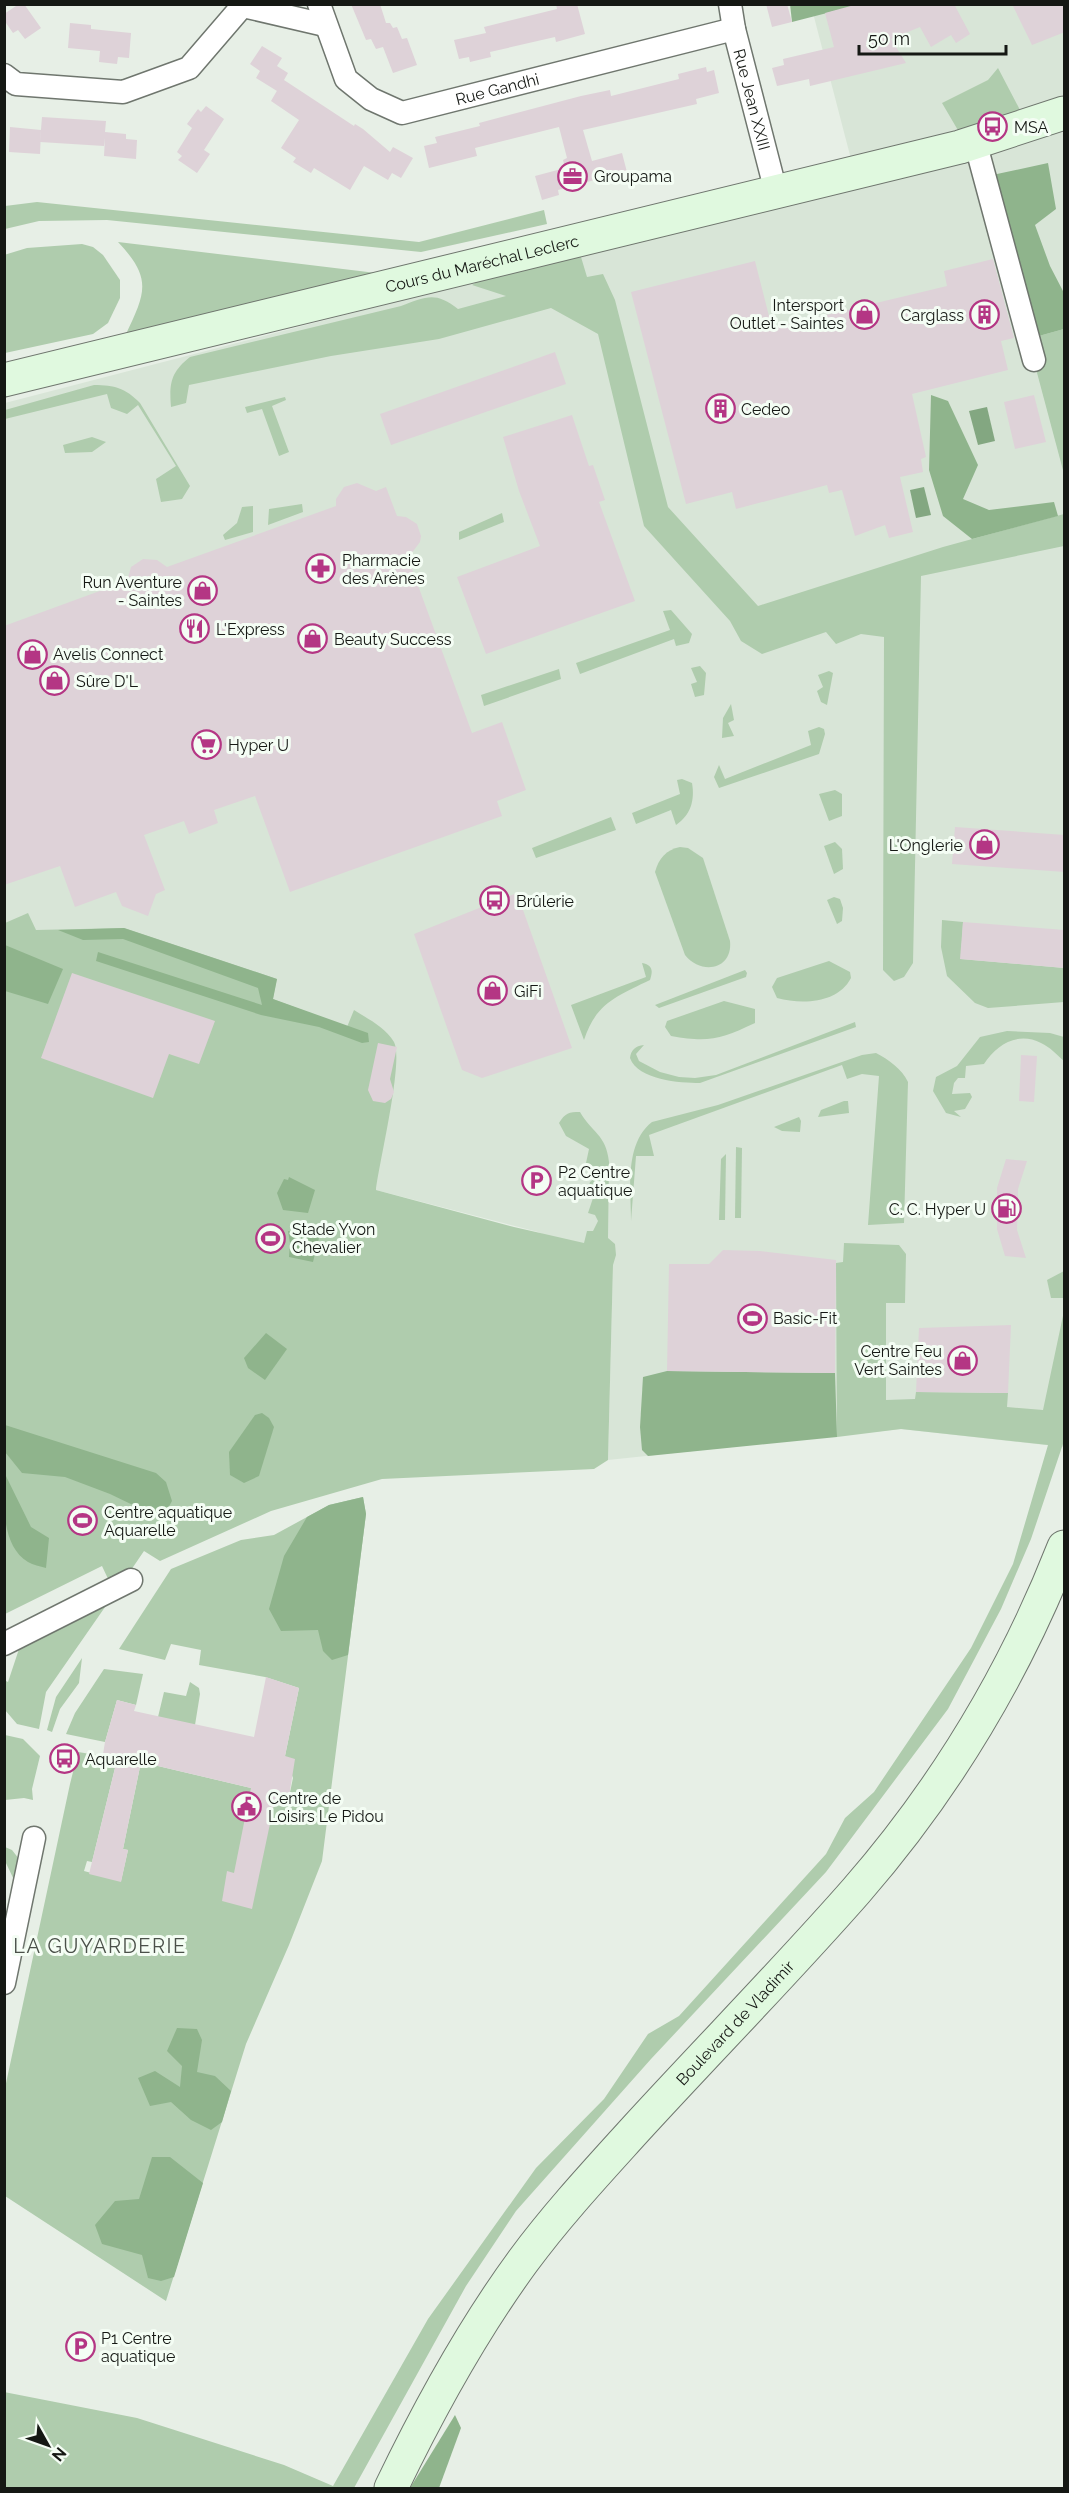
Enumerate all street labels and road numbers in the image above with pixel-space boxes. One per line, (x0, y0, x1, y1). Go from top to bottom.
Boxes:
street label: Rue Jean XXIII (729, 47, 774, 152)
street label: Rue Gandhi (454, 70, 541, 109)
street label: Cours du Maréchal Leclerc (383, 231, 581, 297)
street label: Boulevard de Vladimir (672, 1957, 799, 2089)

